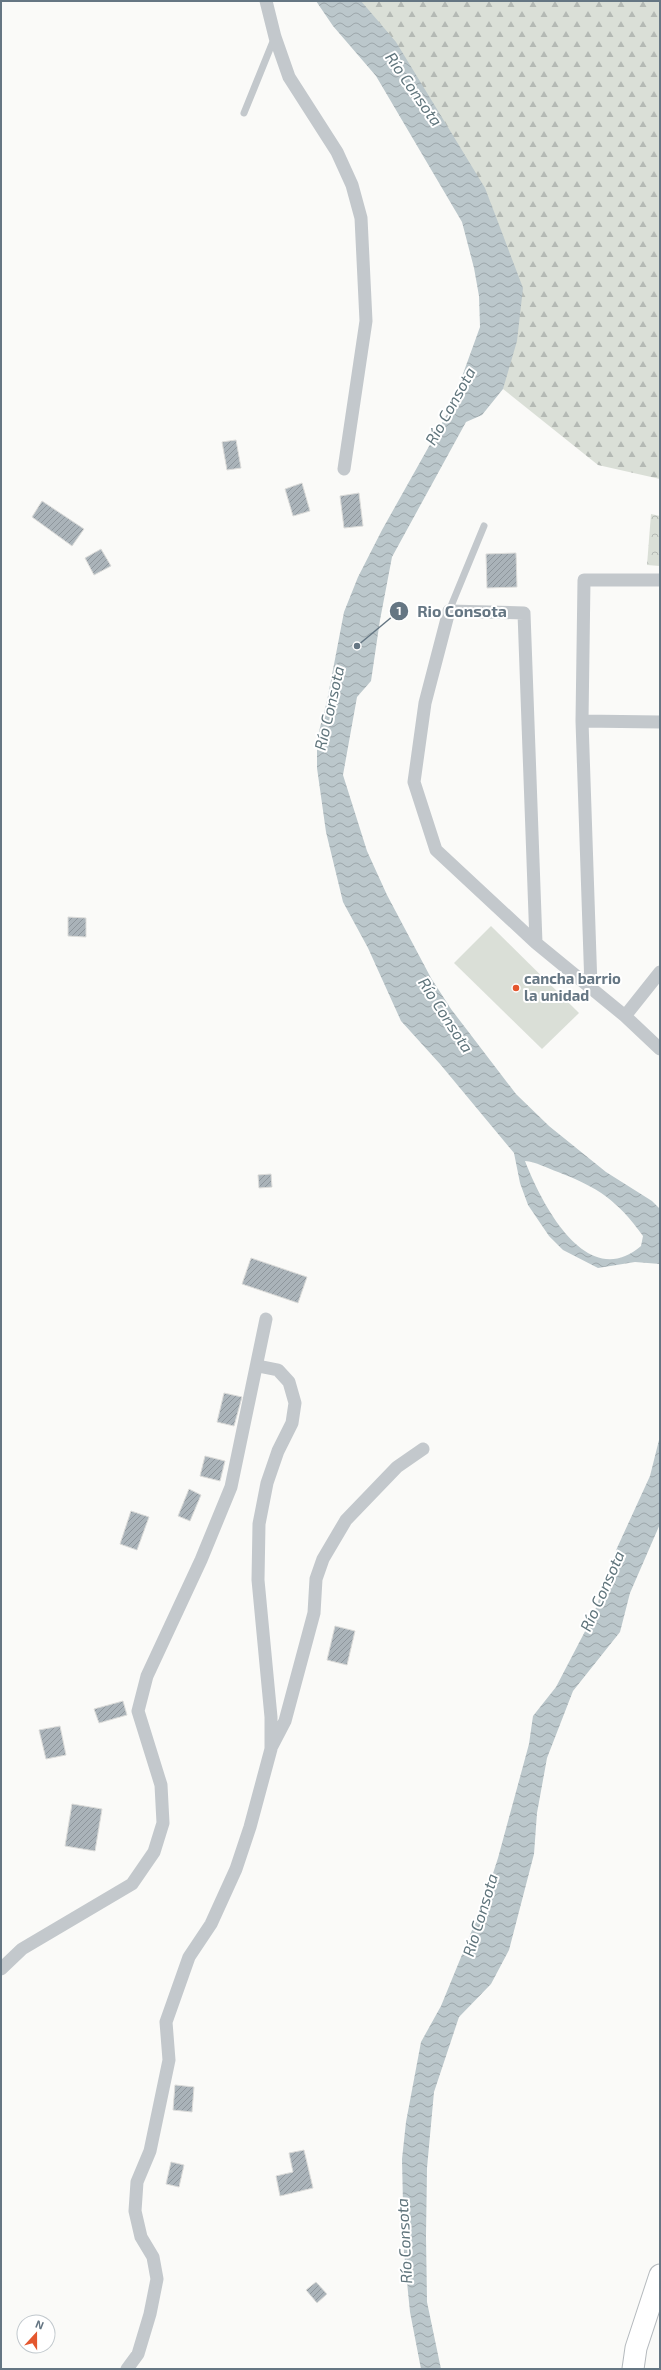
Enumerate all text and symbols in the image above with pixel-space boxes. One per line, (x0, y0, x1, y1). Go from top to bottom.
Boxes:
water label: Río Consota (382, 48, 447, 129)
water label: Río Consota (420, 364, 479, 448)
callout: Rio Consota (389, 597, 515, 625)
text: Rio Consota (417, 601, 507, 620)
text: 1 (396, 603, 402, 617)
water label: Río Consota (310, 664, 347, 752)
place label: cancha barrio la unidad (524, 969, 621, 1004)
water label: Río Consota (415, 974, 478, 1056)
marker: cancha barrio la unidad (511, 983, 521, 993)
water label: Río Consota (575, 1548, 628, 1634)
water label: Río Consota (458, 1871, 501, 1959)
water label: Río Consota (392, 2198, 415, 2284)
north arrow (16, 2314, 56, 2354)
text: N (34, 2317, 46, 2332)

